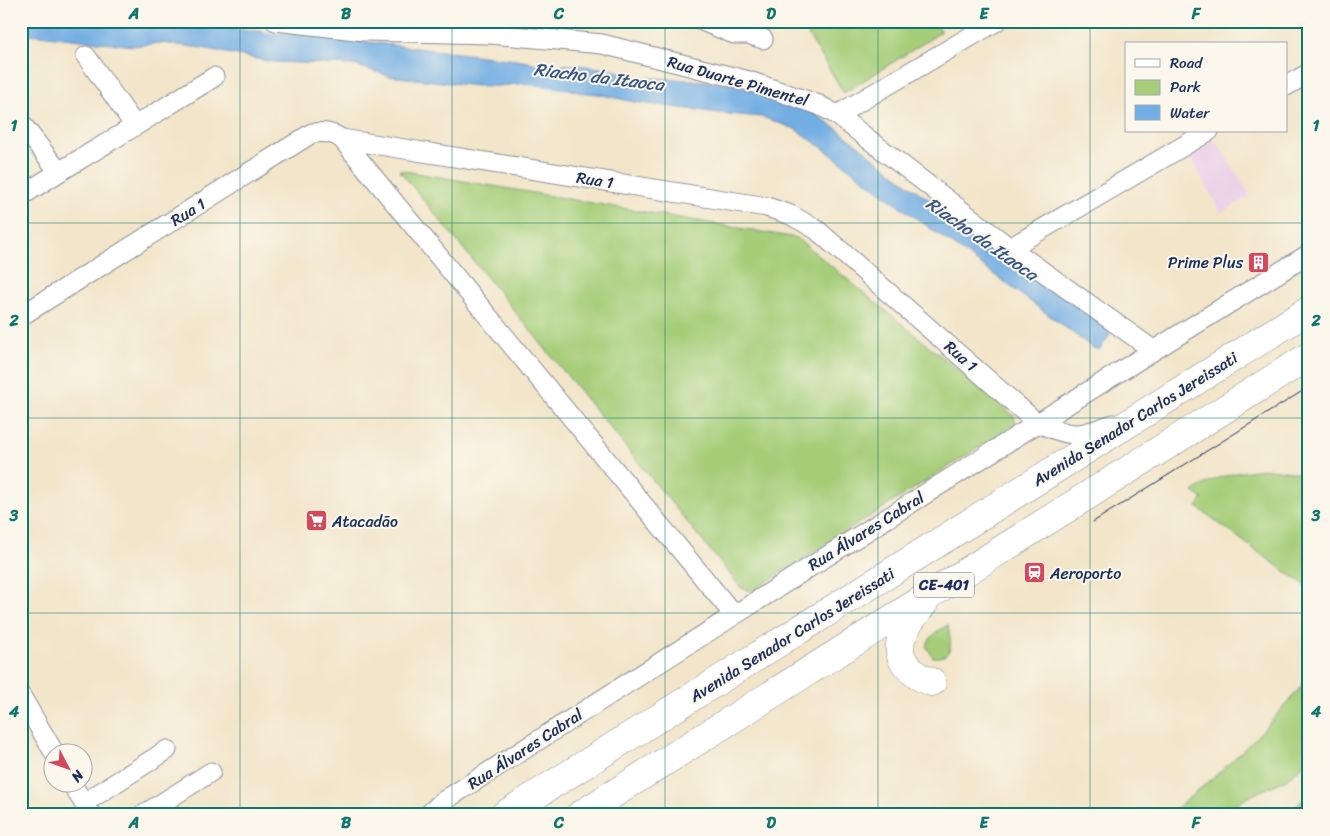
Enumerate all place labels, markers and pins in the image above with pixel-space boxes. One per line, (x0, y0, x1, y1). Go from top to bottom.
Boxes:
place label: Prime Plus (1168, 248, 1244, 277)
building icon: Prime Plus (1247, 250, 1271, 274)
place label: Atacadão (331, 507, 398, 536)
supermarket icon: Atacadão (304, 509, 328, 533)
place label: Aeroporto (1049, 559, 1121, 588)
station icon: Aeroporto (1022, 561, 1046, 585)

